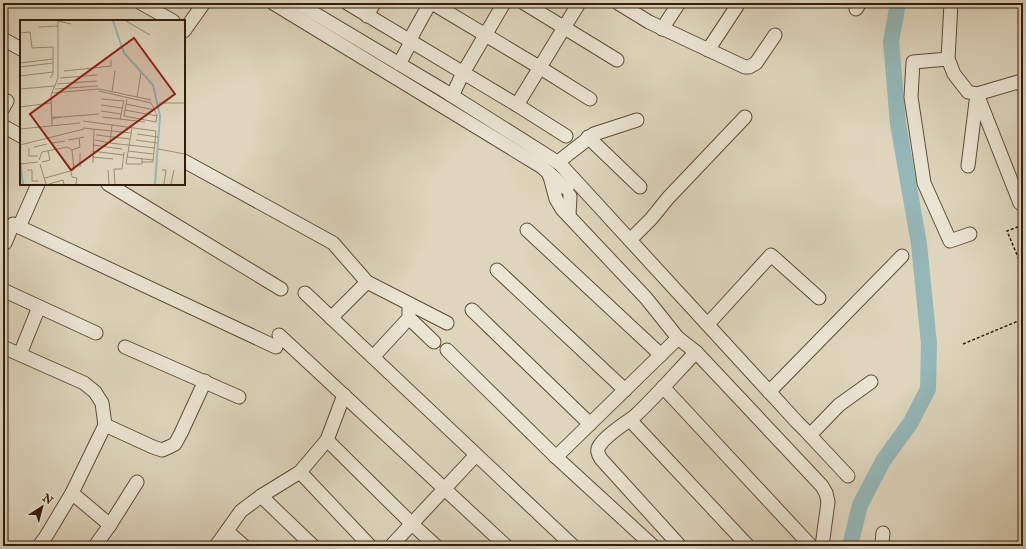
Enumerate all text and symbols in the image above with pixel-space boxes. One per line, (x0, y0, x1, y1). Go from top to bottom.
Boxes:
inset map (20, 20, 185, 185)
north arrow (22, 487, 62, 527)
text: N (39, 491, 56, 508)

